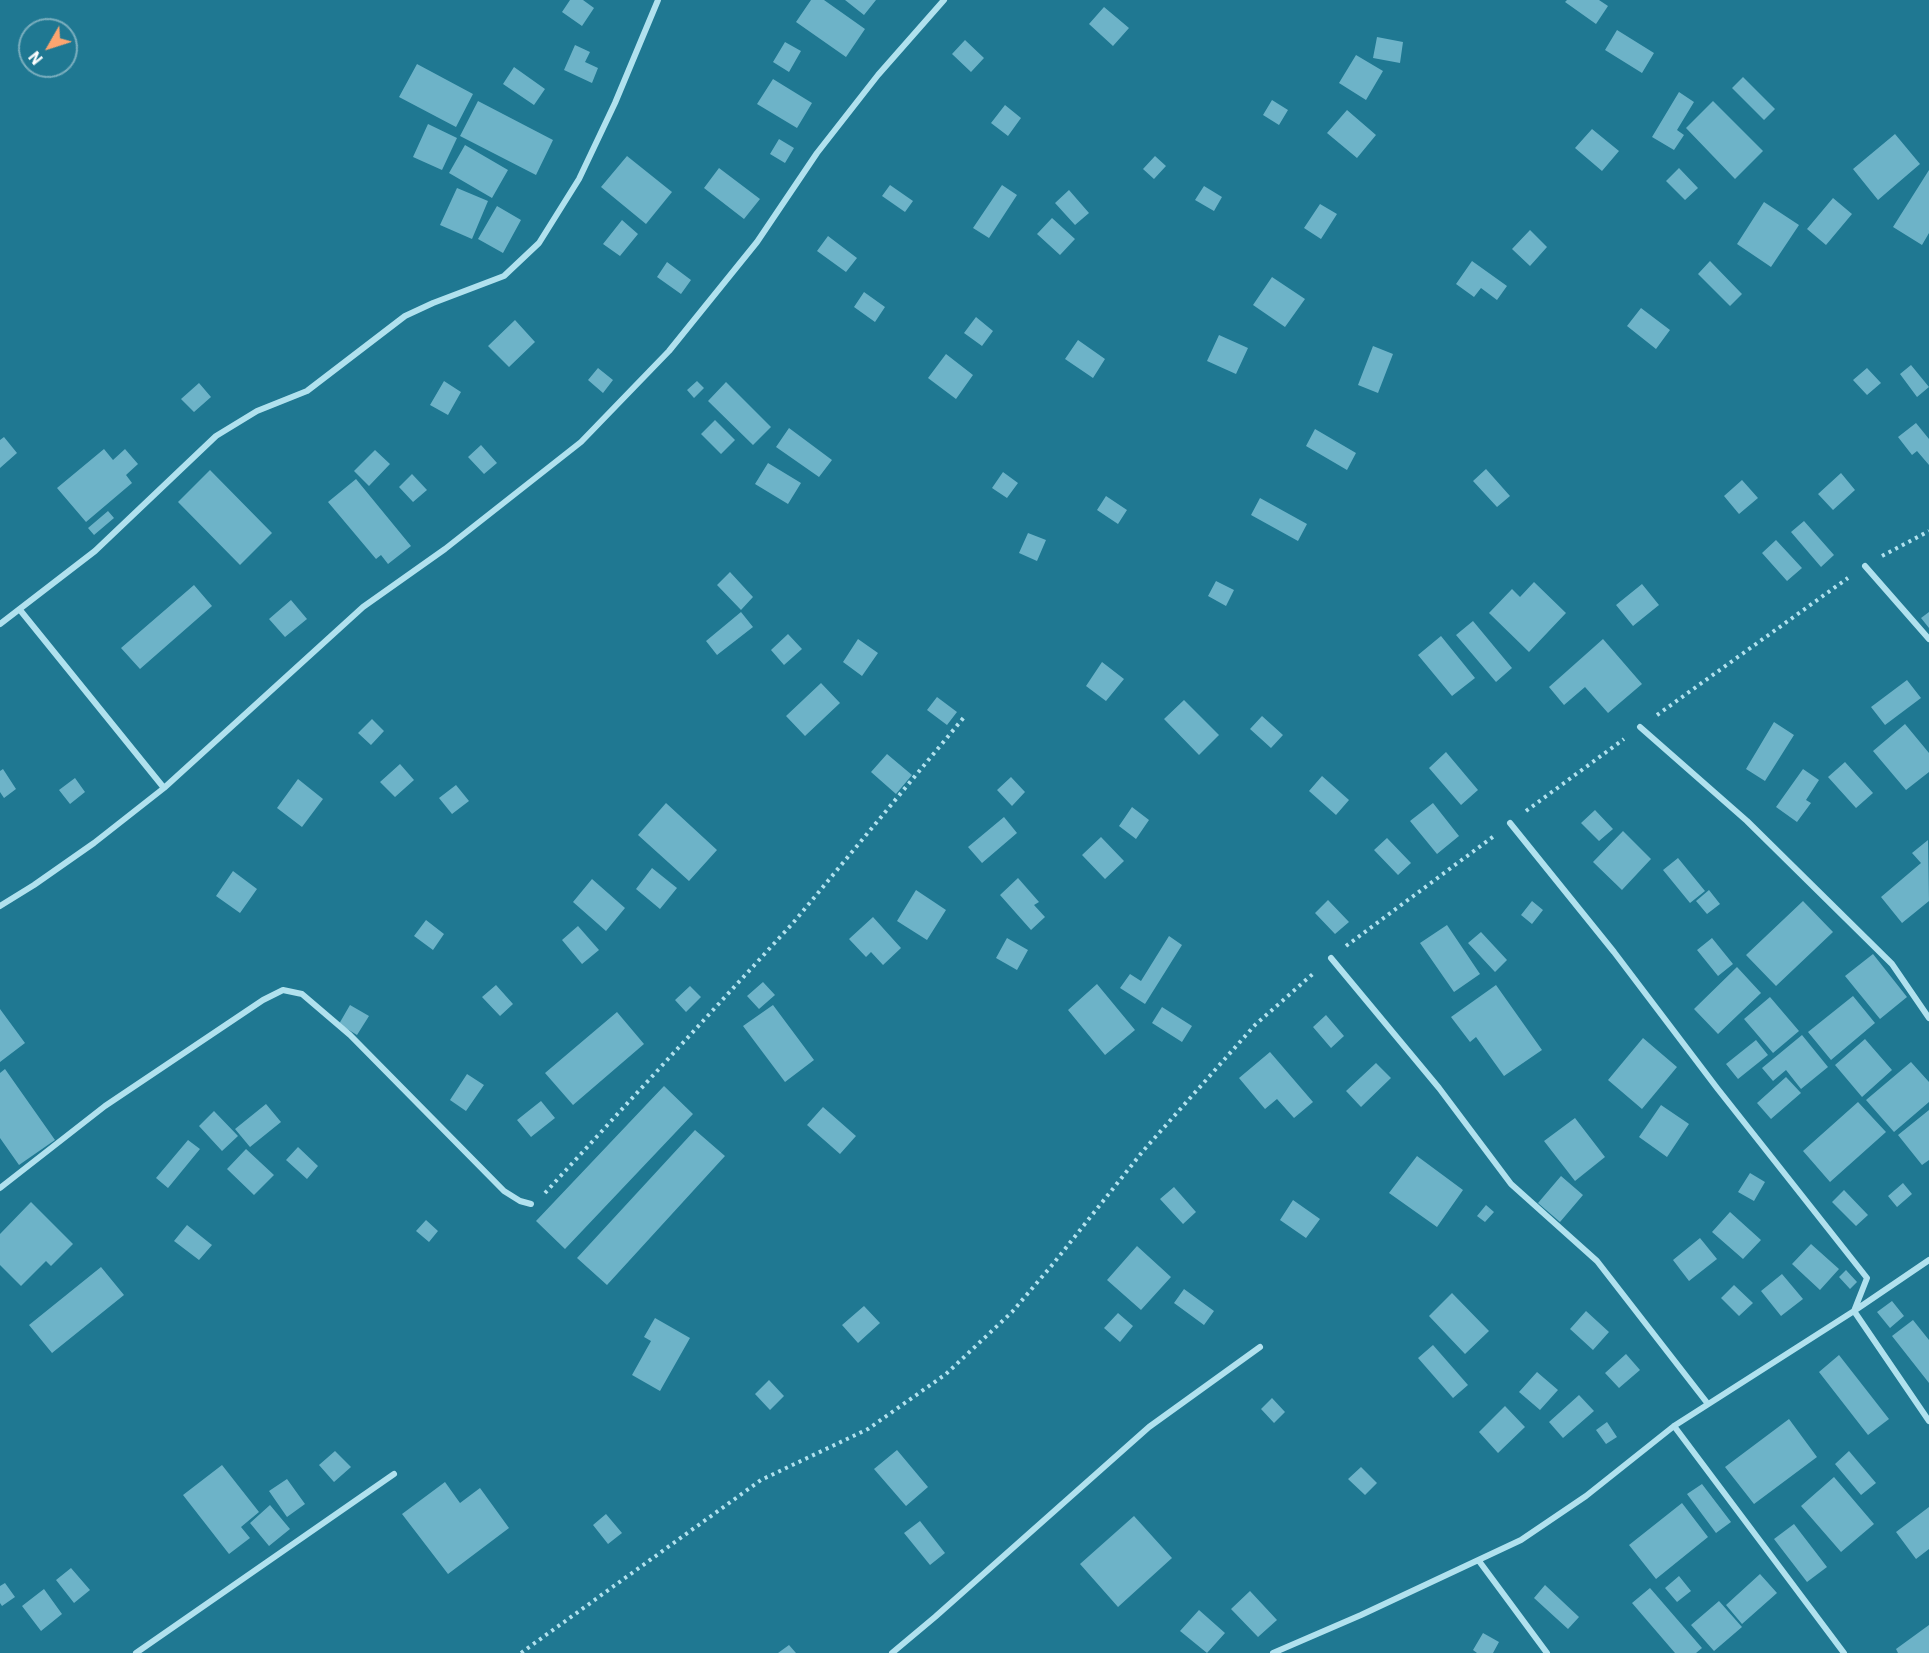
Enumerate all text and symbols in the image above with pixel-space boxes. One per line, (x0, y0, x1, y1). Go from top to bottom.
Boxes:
north arrow (18, 18, 78, 78)
text: N (24, 47, 47, 69)

